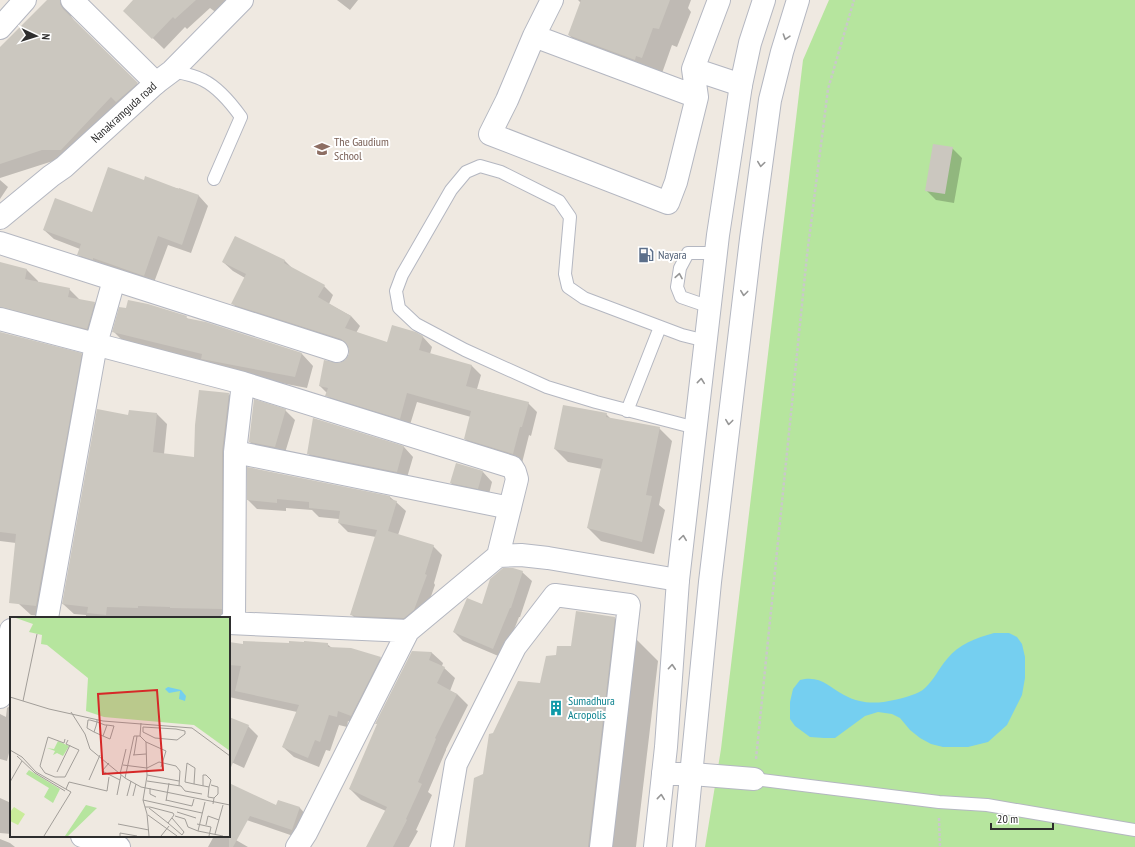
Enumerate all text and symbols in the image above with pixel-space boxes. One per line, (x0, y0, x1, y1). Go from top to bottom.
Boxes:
north arrow (16, 16, 56, 56)
text: N (39, 33, 53, 40)
one-way arrow (783, 33, 791, 40)
street label: Nanakramguda road (88, 78, 159, 146)
place label: The Gaudium School (334, 134, 389, 163)
school or university icon: The Gaudium School (313, 140, 331, 158)
one-way arrow (757, 161, 766, 167)
fuel station icon: Nayara (637, 246, 655, 264)
place label: Nayara (658, 247, 687, 262)
one-way arrow (674, 273, 683, 279)
one-way arrow (740, 290, 749, 296)
one-way arrow (697, 378, 706, 384)
one-way arrow (725, 419, 734, 425)
one-way arrow (678, 535, 687, 541)
inset map (10, 617, 230, 837)
one-way arrow (667, 664, 676, 670)
place label: Sumadhura Acropolis (568, 693, 615, 722)
building icon: Sumadhura Acropolis (547, 699, 565, 717)
one-way arrow (656, 794, 665, 800)
scale bar (991, 805, 1053, 831)
text: 20 m (997, 811, 1018, 826)

